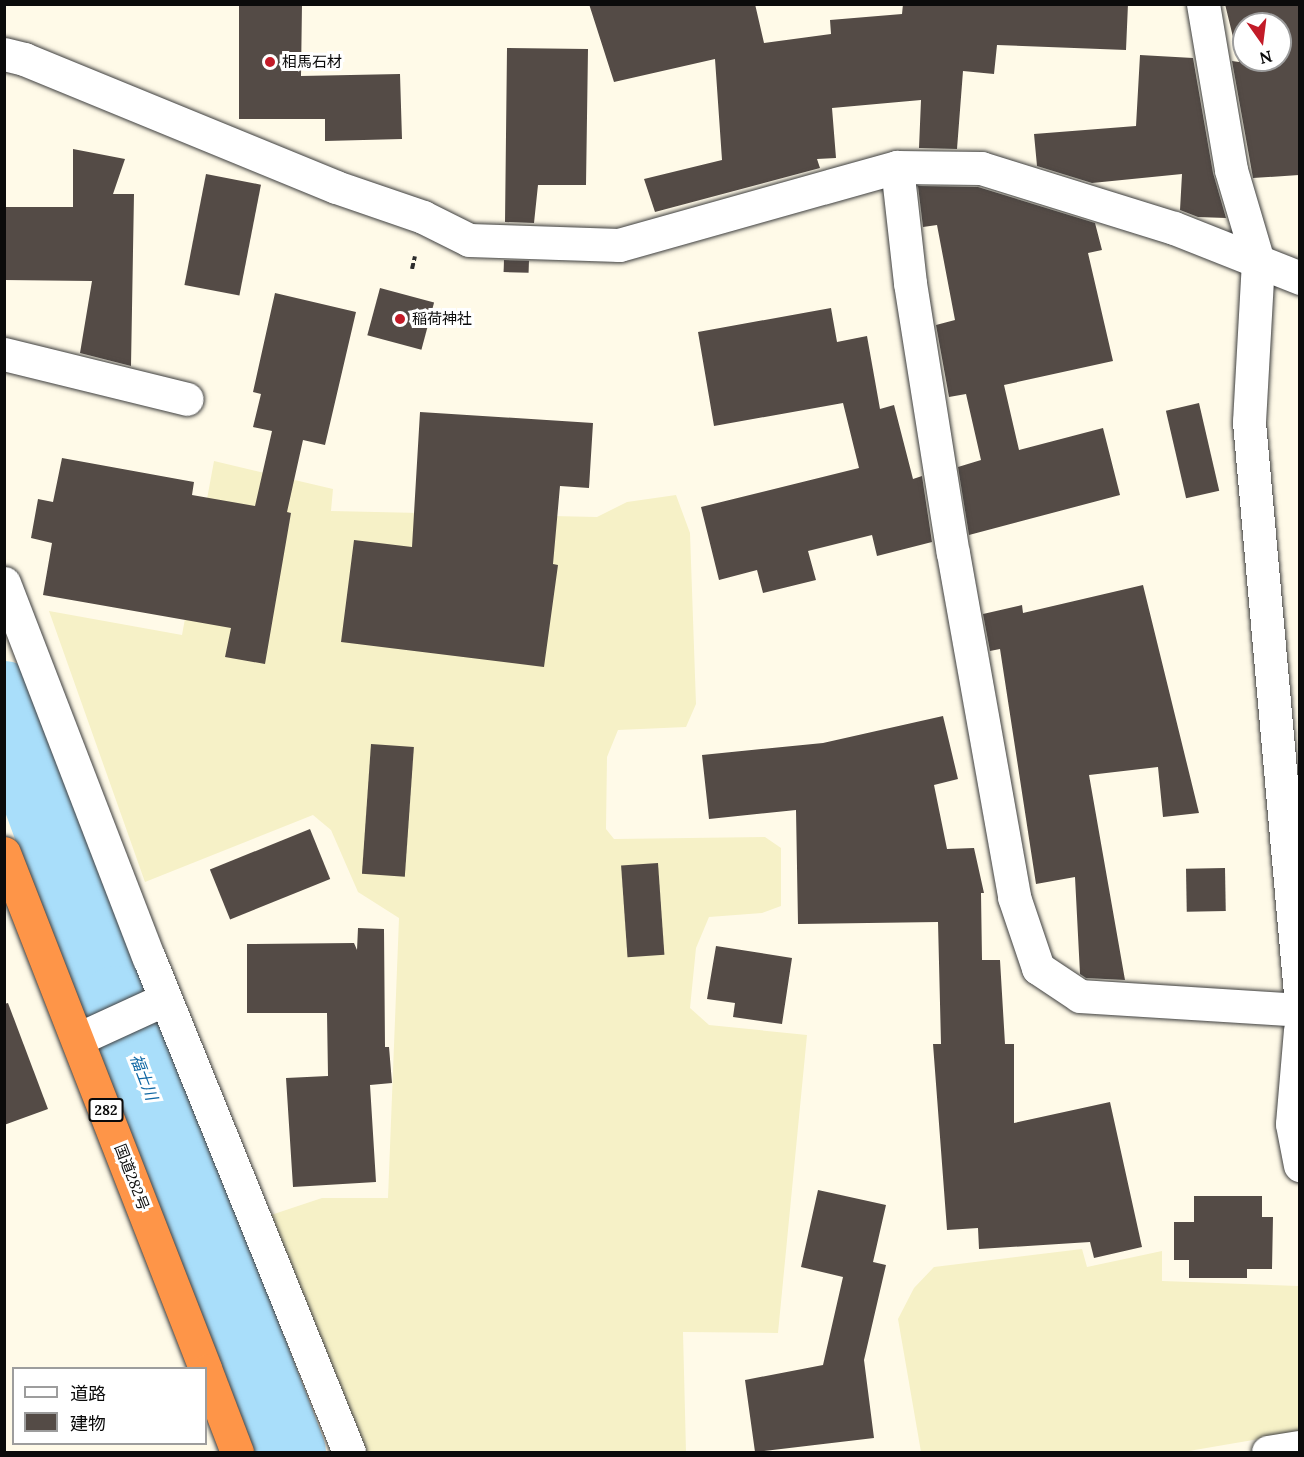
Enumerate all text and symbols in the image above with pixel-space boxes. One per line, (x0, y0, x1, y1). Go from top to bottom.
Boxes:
north arrow (1232, 12, 1292, 72)
text: N (1257, 46, 1274, 69)
place label: 相馬石材 (282, 53, 342, 71)
marker: 相馬石材 (263, 55, 277, 69)
place label: 稲荷神社 (412, 310, 472, 328)
marker: 稲荷神社 (393, 312, 407, 326)
water label: 福士川 (126, 1051, 162, 1103)
road number: 282 (88, 1099, 124, 1121)
street label: 国道282号 (111, 1141, 153, 1213)
legend (12, 1367, 207, 1445)
text: 道路 (70, 1382, 106, 1405)
text: 建物 (70, 1412, 106, 1435)

